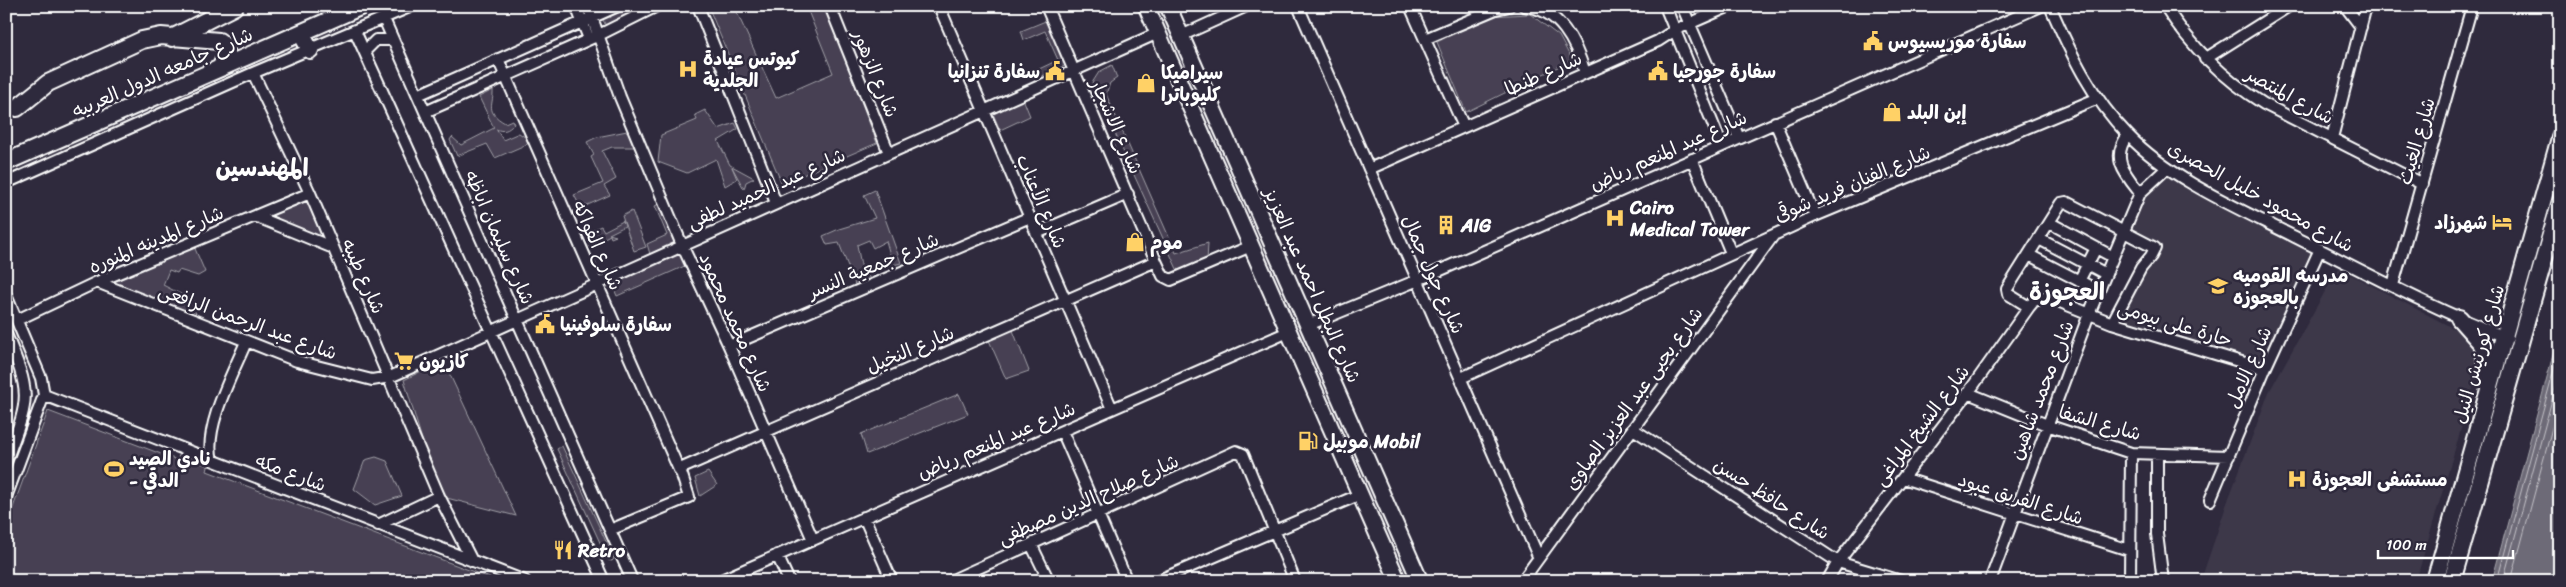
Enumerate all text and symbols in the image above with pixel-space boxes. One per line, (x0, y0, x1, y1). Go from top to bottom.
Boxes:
street label: شارع جامعه الدول العربيه (66, 18, 258, 127)
street label: شارع الزهور (842, 23, 908, 122)
place label: سفارة موريسيوس (1888, 25, 2027, 58)
public building icon: سفارة موريسيوس (1862, 30, 1884, 52)
place label: كيوتس عيادة الجلدية (703, 42, 800, 97)
street label: شارع طنطا (1499, 42, 1587, 105)
place label: سفارة تنزانيا (948, 55, 1040, 88)
place label: سفارة جورجيا (1673, 55, 1776, 88)
place label: سيراميكا كليوباترا (1161, 56, 1223, 111)
street label: شارع المنتصر (2238, 57, 2340, 133)
hospital icon: كيوتس عيادة الجلدية (677, 58, 699, 80)
public building icon: سفارة تنزانيا (1044, 60, 1066, 82)
public building icon: سفارة جورجيا (1647, 60, 1669, 82)
street label: شارع الاشجار (1080, 71, 1152, 179)
shop icon: سيراميكا كليوباترا (1135, 72, 1157, 94)
street label: شارع الغيث (2388, 93, 2445, 189)
place label: إبن البلد (1907, 96, 1967, 129)
street label: شارع عبد المنعم رياض (1584, 101, 1752, 200)
shop icon: إبن البلد (1881, 101, 1903, 123)
street label: شارع محمود خليل الحصرى (2161, 131, 2360, 261)
street label: شارع الفنان فريد شوقى (1769, 136, 1936, 231)
street label: شارع عبد الحميد لطفى (681, 139, 851, 238)
district label: المهندسين (215, 147, 309, 189)
street label: شارع الأعناب (1007, 149, 1076, 254)
street label: شارع سليمان اباظه (455, 165, 544, 310)
street label: شارع البطل احمد عبد العزيز (1254, 180, 1370, 388)
place label: Cairo Medical Tower (1629, 191, 1751, 246)
street label: شارع الفواكه (563, 195, 632, 296)
street label: شارع المدينه المنوره (83, 196, 229, 283)
place label: شهرزاد (2434, 206, 2487, 239)
hospital icon: Cairo Medical Tower (1604, 207, 1626, 229)
street label: شارع جول جمال (1392, 209, 1475, 339)
place label: AIG (1460, 209, 1492, 242)
hotel icon: شهرزاد (2491, 211, 2513, 233)
building icon: AIG (1435, 214, 1457, 236)
street label: شارع جمعية النسر (800, 223, 944, 309)
place label: موم (1150, 226, 1183, 259)
shop icon: موم (1124, 231, 1146, 253)
street label: شارع طيبه (332, 233, 395, 319)
street label: شارع محمد محمود (690, 247, 781, 397)
place label: مدرسه القوميه بالعجوزه (2233, 259, 2349, 314)
district label: العجوزة (2029, 271, 2105, 313)
street label: شارع عبد الرحمن الرافعى (154, 274, 342, 369)
school or university icon: مدرسه القوميه بالعجوزه (2207, 275, 2229, 297)
street label: شارع كورنيش النيل (2443, 280, 2514, 428)
street label: حارة على بيومى (2113, 290, 2236, 357)
street label: شارع يحيى عبد العزيز الصاوى (1555, 299, 1712, 497)
place label: سفارة سلوفينيا (560, 308, 672, 341)
public building icon: سفارة سلوفينيا (534, 313, 556, 335)
street label: شارع محمد شاهين (2000, 315, 2083, 465)
street label: شارع النخيل (861, 316, 960, 383)
street label: شارع الامل (2216, 321, 2281, 414)
place label: كازيون (419, 345, 469, 378)
supermarket icon: كازيون (393, 350, 415, 372)
street label: شارع الشيخ المراغى (1865, 357, 1978, 493)
street label: شارع عبد المنعم رياض (912, 392, 1081, 489)
street label: شارع الشفا (2054, 395, 2145, 450)
place label: موبيل Mobil (1323, 425, 1422, 458)
fuel station icon: موبيل Mobil (1297, 430, 1319, 452)
place label: نادي الصيد - الدقي (129, 442, 210, 497)
street label: شارع مكه (250, 444, 331, 501)
street label: شارع صلاح الدين مصطفى (992, 445, 1184, 554)
street label: شارع حافظ حسن (1707, 448, 1837, 549)
sports icon: نادي الصيد - الدقي (103, 458, 125, 480)
street label: شارع الفريق عبود (1954, 463, 2088, 534)
place label: مستشفى العجوزة (2312, 463, 2448, 496)
hospital icon: مستشفى العجوزة (2286, 468, 2308, 490)
scale bar (2378, 527, 2514, 559)
text: 100 m (2386, 532, 2427, 558)
place label: Retro (577, 534, 625, 567)
restaurant icon: Retro (552, 539, 574, 561)

